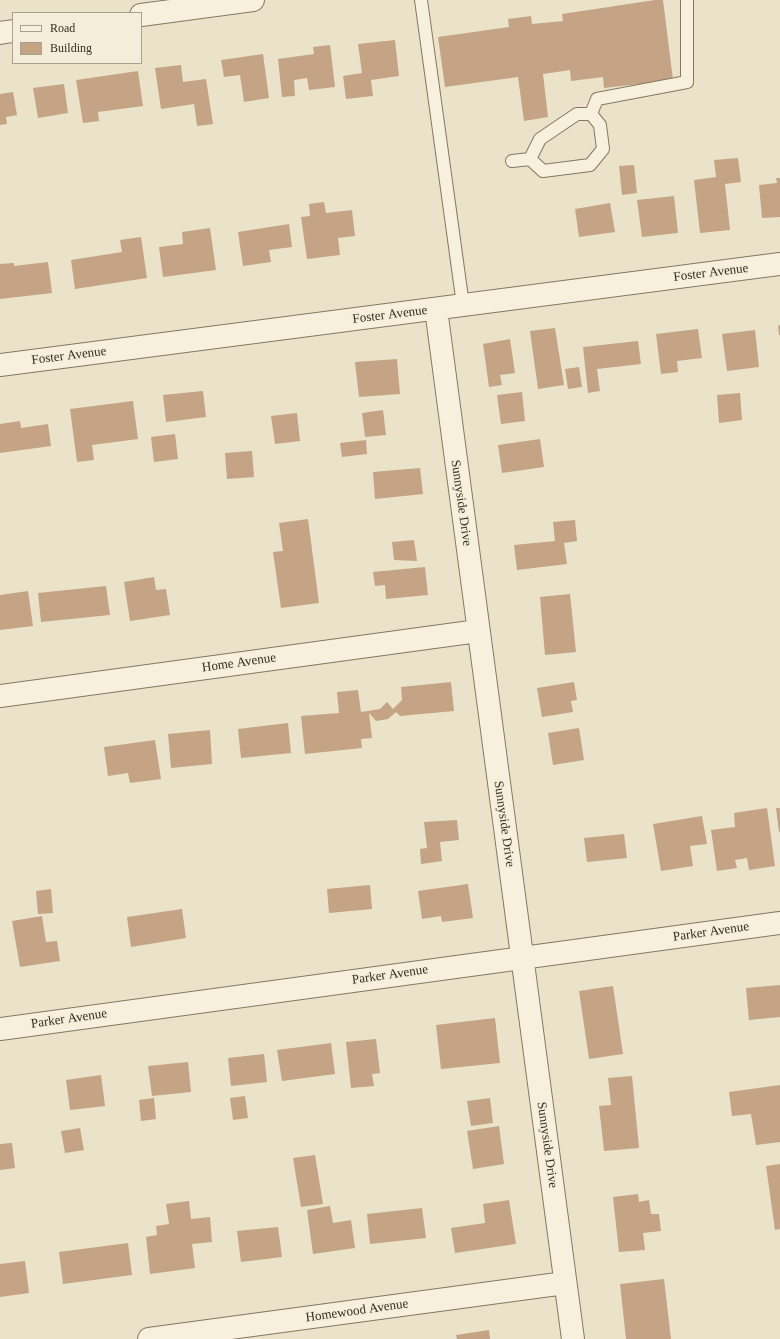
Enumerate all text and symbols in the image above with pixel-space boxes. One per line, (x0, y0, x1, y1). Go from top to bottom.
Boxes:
legend (12, 12, 142, 64)
text: Road (50, 21, 75, 35)
text: Building (50, 41, 92, 55)
street label: Foster Avenue (673, 261, 749, 285)
street label: Foster Avenue (352, 303, 428, 327)
street label: Foster Avenue (31, 344, 107, 368)
street label: Sunnyside Drive (447, 459, 475, 547)
street label: Home Avenue (201, 650, 277, 676)
street label: Sunnyside Drive (490, 780, 518, 868)
street label: Parker Avenue (672, 919, 750, 945)
street label: Parker Avenue (351, 962, 429, 988)
street label: Parker Avenue (30, 1006, 108, 1032)
street label: Sunnyside Drive (533, 1101, 561, 1189)
street label: Homewood Avenue (305, 1296, 409, 1326)

